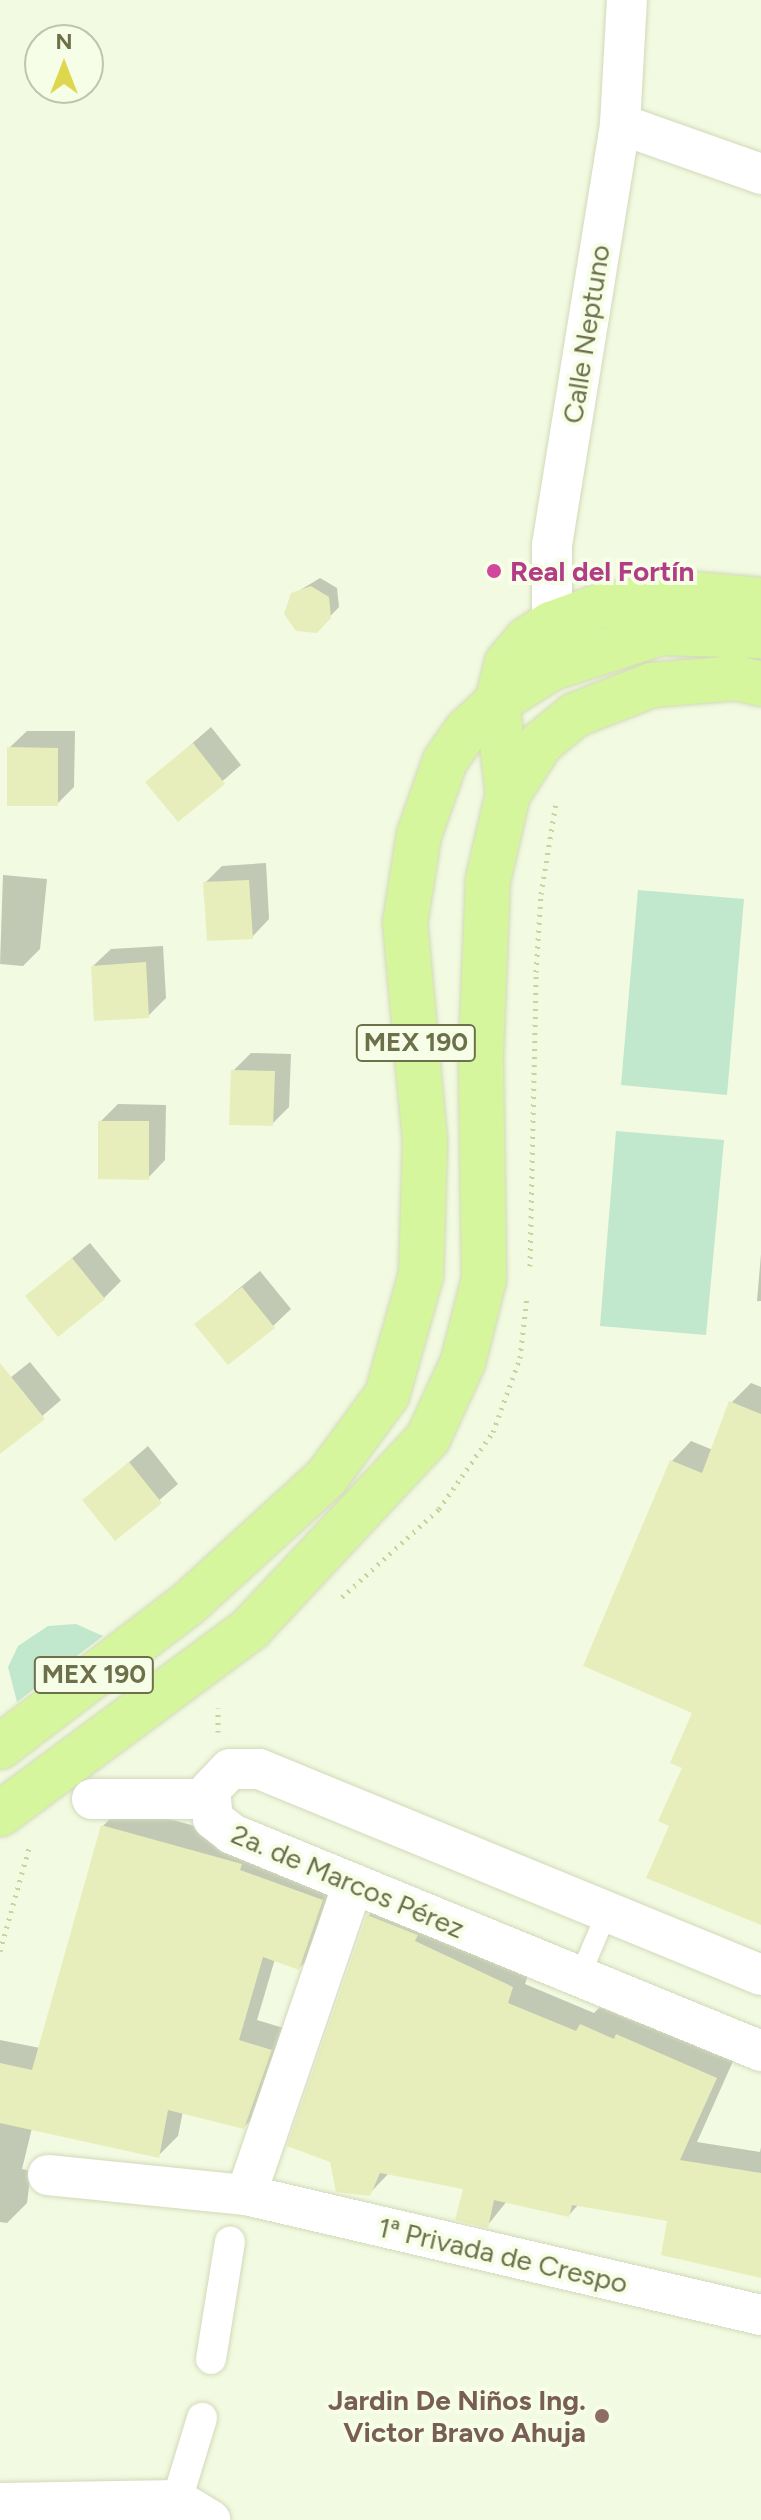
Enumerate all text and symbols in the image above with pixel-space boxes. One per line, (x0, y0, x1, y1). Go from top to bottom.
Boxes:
north arrow (24, 24, 104, 104)
text: N (55, 28, 73, 55)
street label: Calle Neptuno (555, 242, 617, 426)
place label: Real del Fortín (510, 554, 694, 588)
marker: Real del Fortín (485, 562, 503, 580)
road number: MEX 190 (354, 1021, 478, 1065)
road number: MEX 190 (32, 1653, 156, 1697)
street label: 2a. de Marcos Pérez (226, 1817, 470, 1945)
street label: 1ª Privada de Crespo (375, 2210, 631, 2300)
place label: Jardin De Niños Ing. Victor Bravo Ahuja (328, 2383, 586, 2449)
marker: Jardin De Niños Ing. Victor Bravo Ahuja (593, 2407, 611, 2425)

